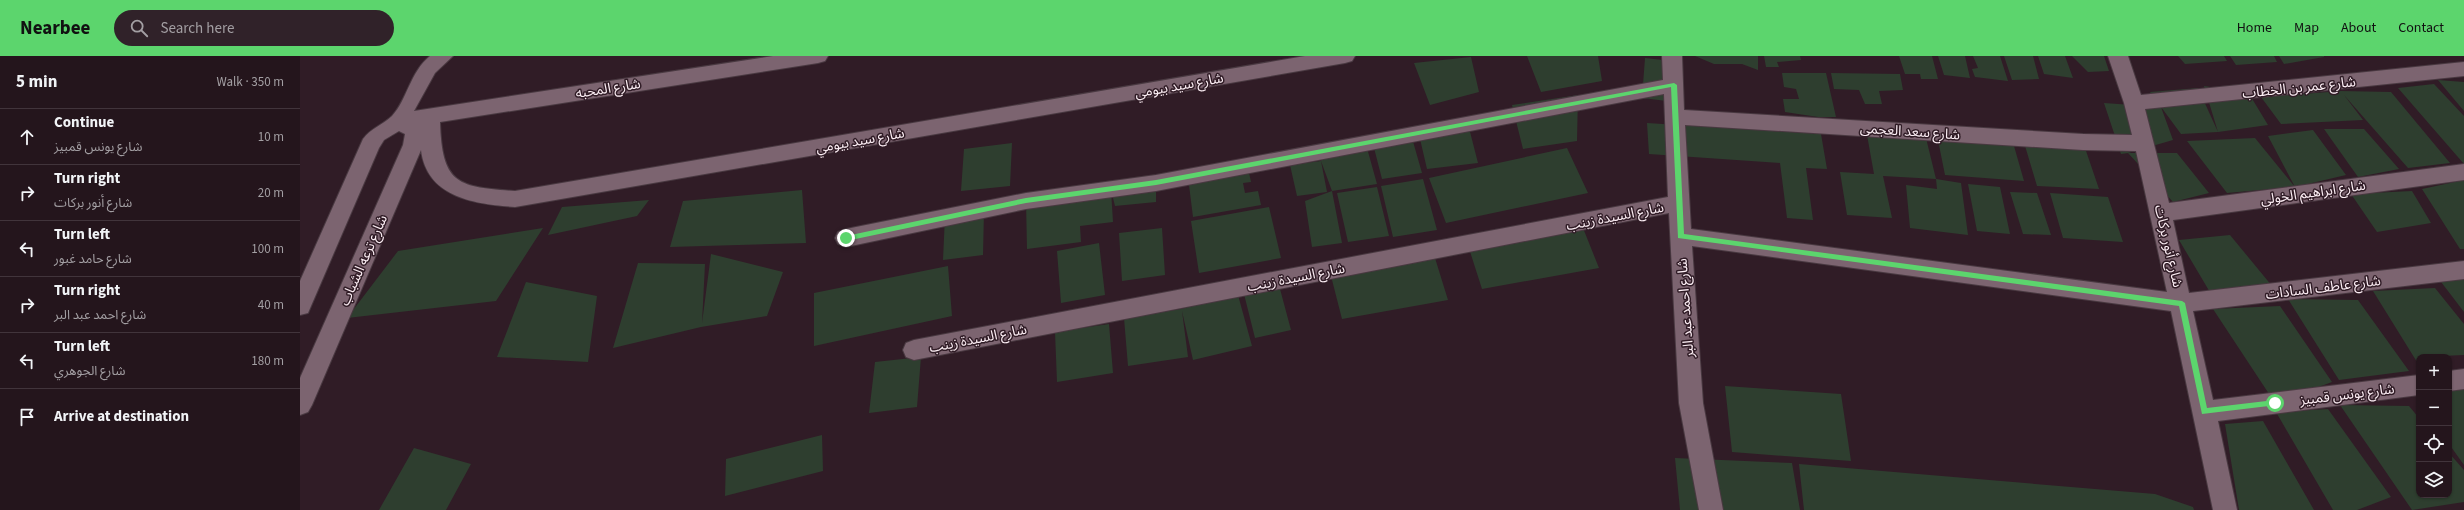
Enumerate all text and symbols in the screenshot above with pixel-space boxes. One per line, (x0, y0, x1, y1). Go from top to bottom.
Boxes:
search box (114, 10, 394, 46)
text: Nearbee (20, 15, 90, 42)
icon: search (128, 17, 150, 39)
text: Search here (160, 18, 234, 39)
text: Home (2237, 18, 2272, 38)
text: Map (2294, 18, 2319, 38)
text: About (2341, 18, 2376, 38)
text: Contact (2398, 18, 2444, 38)
street label: شارع سيد بيومي (1133, 68, 1225, 104)
text: 5 min (16, 70, 57, 94)
street label: شارع عمر بن الخطاب (2241, 72, 2357, 104)
text: Walk · 350 m (216, 73, 284, 91)
street label: شارع المحبه (574, 74, 642, 104)
text: Continue (54, 112, 114, 133)
street label: شارع سعد العجمى (1859, 119, 1961, 145)
street label: شارع سيد بيومي (814, 123, 906, 159)
icon: ahead (16, 126, 38, 148)
text: 10 m (258, 128, 284, 146)
text: شارع يونس قمبيز (54, 138, 142, 156)
text: Turn right (54, 168, 120, 189)
street label: شارع ابراهيم الخولي (2259, 176, 2367, 211)
icon: right (16, 182, 38, 204)
text: 20 m (258, 184, 284, 202)
text: شارع أنور بركات (54, 194, 132, 212)
street label: شارع السيدة زينب (1565, 198, 1666, 236)
street label: شارع أنور بركات (2149, 203, 2187, 290)
street label: شارع ترعه الشباب (335, 212, 393, 309)
text: Turn left (54, 224, 110, 245)
route end (837, 229, 855, 247)
icon: left (16, 238, 38, 260)
text: 100 m (251, 240, 284, 258)
text: شارع حامد غبور (54, 250, 132, 268)
street label: شارع احمد عبد البر (1673, 258, 1700, 359)
street label: شارع السيدة زينب (1246, 259, 1347, 297)
street label: شارع عاطف السادات (2264, 271, 2382, 305)
text: Turn right (54, 280, 120, 301)
icon: right (16, 294, 38, 316)
text: 40 m (258, 296, 284, 314)
text: شارع احمد عبد البر (54, 306, 146, 324)
street label: شارع السيدة زينب (928, 320, 1029, 358)
text: Turn left (54, 336, 110, 357)
icon: left (16, 350, 38, 372)
text: 180 m (251, 352, 284, 370)
map controls (2416, 354, 2452, 498)
button: + (2416, 354, 2452, 390)
text: شارع الجوهري (54, 362, 125, 380)
street label: شارع يونس قمبيز (2298, 379, 2396, 411)
button: − (2416, 390, 2452, 426)
route start (2266, 394, 2284, 412)
icon: arrive (16, 406, 38, 428)
text: Arrive at destination (54, 406, 189, 427)
button: locate (2416, 426, 2452, 462)
button: layers (2416, 462, 2452, 498)

